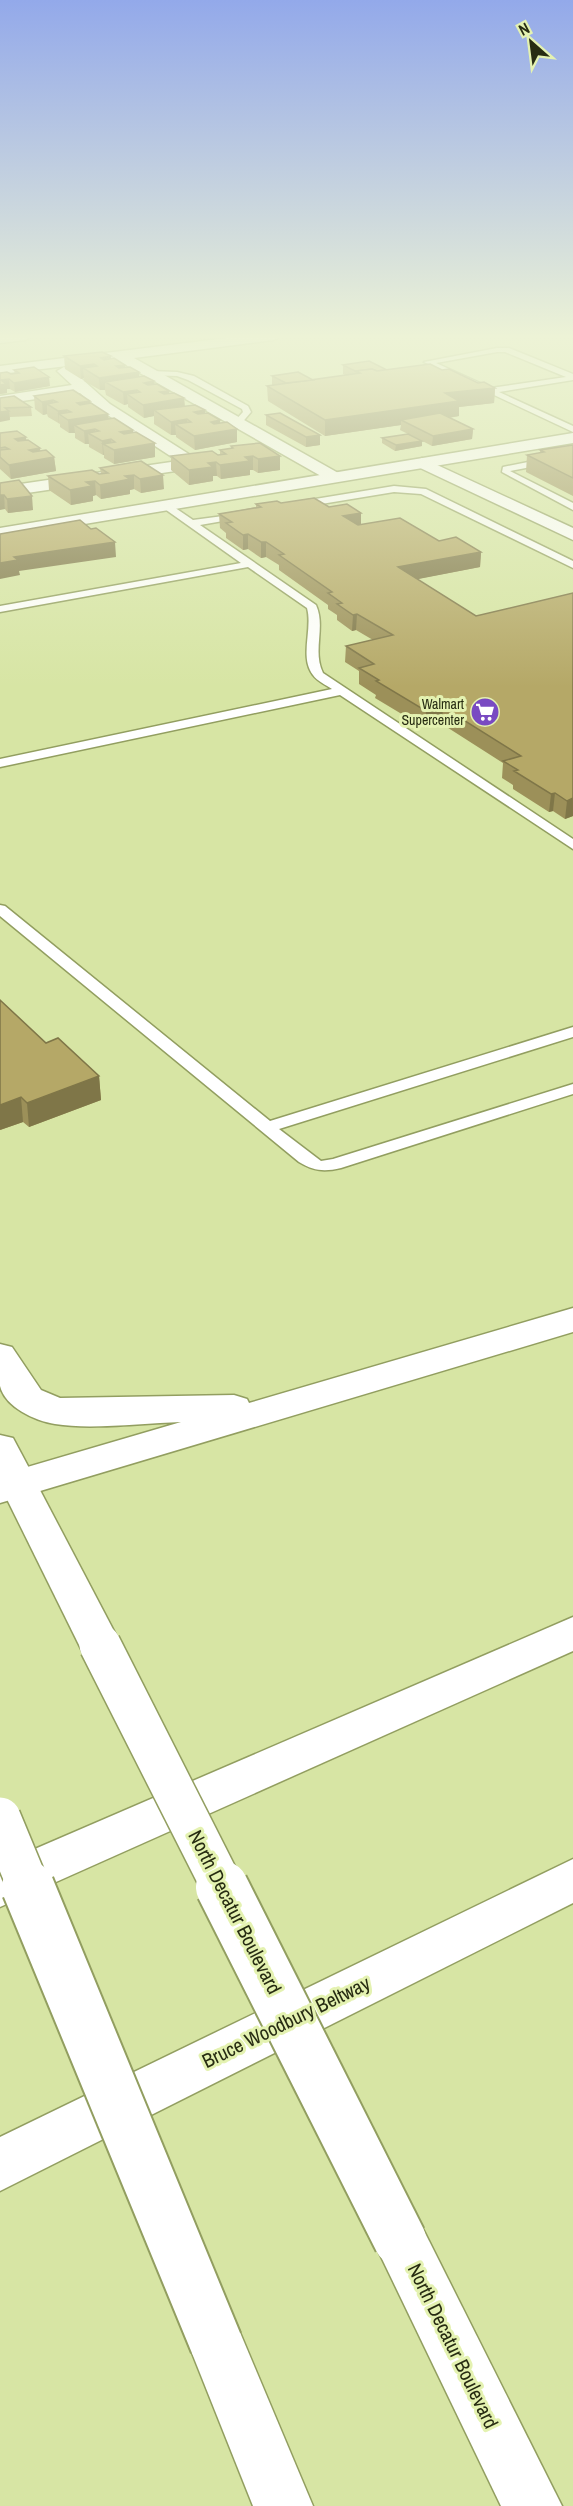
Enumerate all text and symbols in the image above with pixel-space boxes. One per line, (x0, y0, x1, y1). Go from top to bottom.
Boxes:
north arrow (501, 12, 561, 72)
text: N (515, 17, 533, 41)
place label: Walmart Supercenter (401, 695, 464, 729)
supermarket icon: Walmart Supercenter (469, 696, 501, 728)
street label: North Decatur Boulevard (182, 1825, 288, 1998)
street label: Bruce Woodbury Beltway (197, 1969, 375, 2074)
street label: North Decatur Boulevard (402, 2259, 505, 2433)

